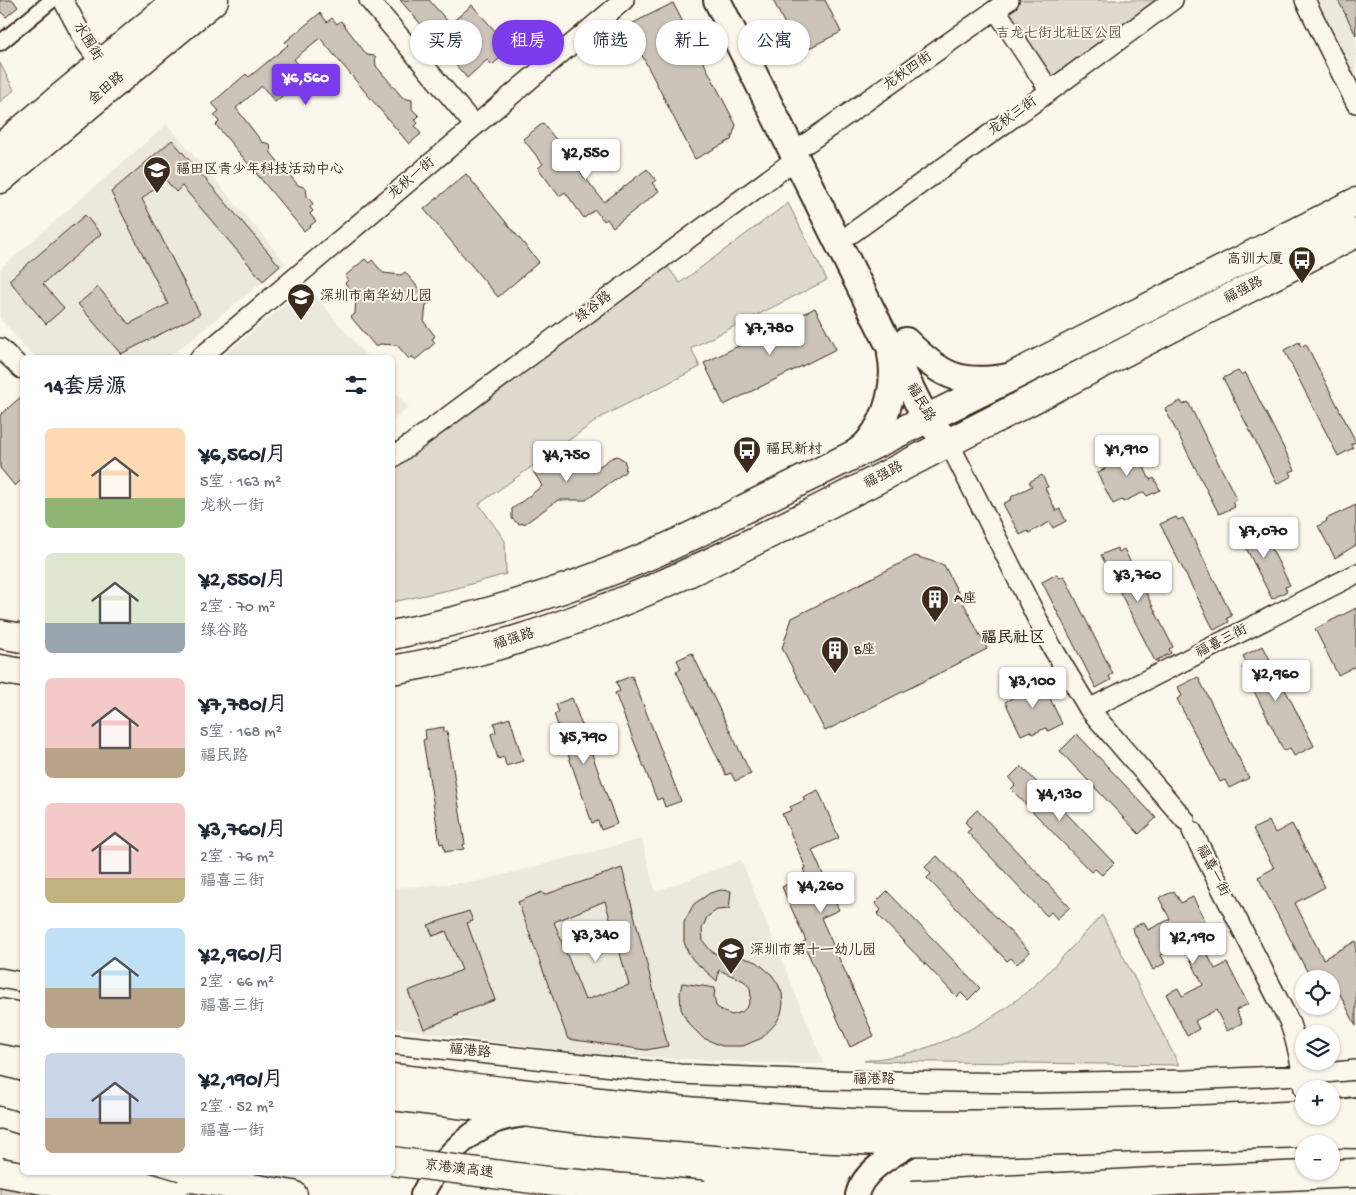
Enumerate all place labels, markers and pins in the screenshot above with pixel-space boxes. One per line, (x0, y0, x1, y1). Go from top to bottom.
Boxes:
pin: ¥6,560 (265, 64, 347, 106)
pin: ¥2,550 (545, 138, 627, 181)
school or university icon: 福田区青少年科技活动中心 (142, 155, 172, 194)
place label: 福田区青少年科技活动中心 (176, 162, 344, 179)
bus stop icon: 高训大厦 (1287, 245, 1317, 284)
place label: 高训大厦 (1227, 251, 1283, 269)
school or university icon: 深圳市南华幼儿园 (286, 282, 316, 321)
place label: 深圳市南华幼儿园 (320, 288, 432, 306)
pin: ¥7,780 (729, 314, 811, 356)
pin: ¥1,910 (1086, 434, 1168, 477)
bus stop icon: 福民新村 (732, 435, 762, 474)
pin: ¥4,750 (526, 440, 608, 483)
place label: 福民新村 (766, 441, 822, 459)
pin: ¥7,070 (1223, 516, 1305, 559)
pin: ¥3,760 (1097, 560, 1179, 603)
building icon: A座 (920, 584, 950, 623)
place label: A座 (954, 591, 976, 608)
building icon: B座 (820, 635, 850, 674)
place label: B座 (853, 642, 875, 659)
pin: ¥2,960 (1235, 660, 1317, 702)
pin: ¥3,100 (992, 666, 1074, 709)
pin: ¥5,790 (543, 722, 625, 765)
pin: ¥4,130 (1019, 780, 1101, 822)
pin: ¥4,260 (780, 872, 862, 914)
pin: ¥3,340 (555, 920, 637, 963)
pin: ¥2,190 (1152, 922, 1234, 965)
school or university icon: 深圳市第十一幼儿园 (716, 936, 746, 975)
place label: 深圳市第十一幼儿园 (750, 942, 876, 960)

